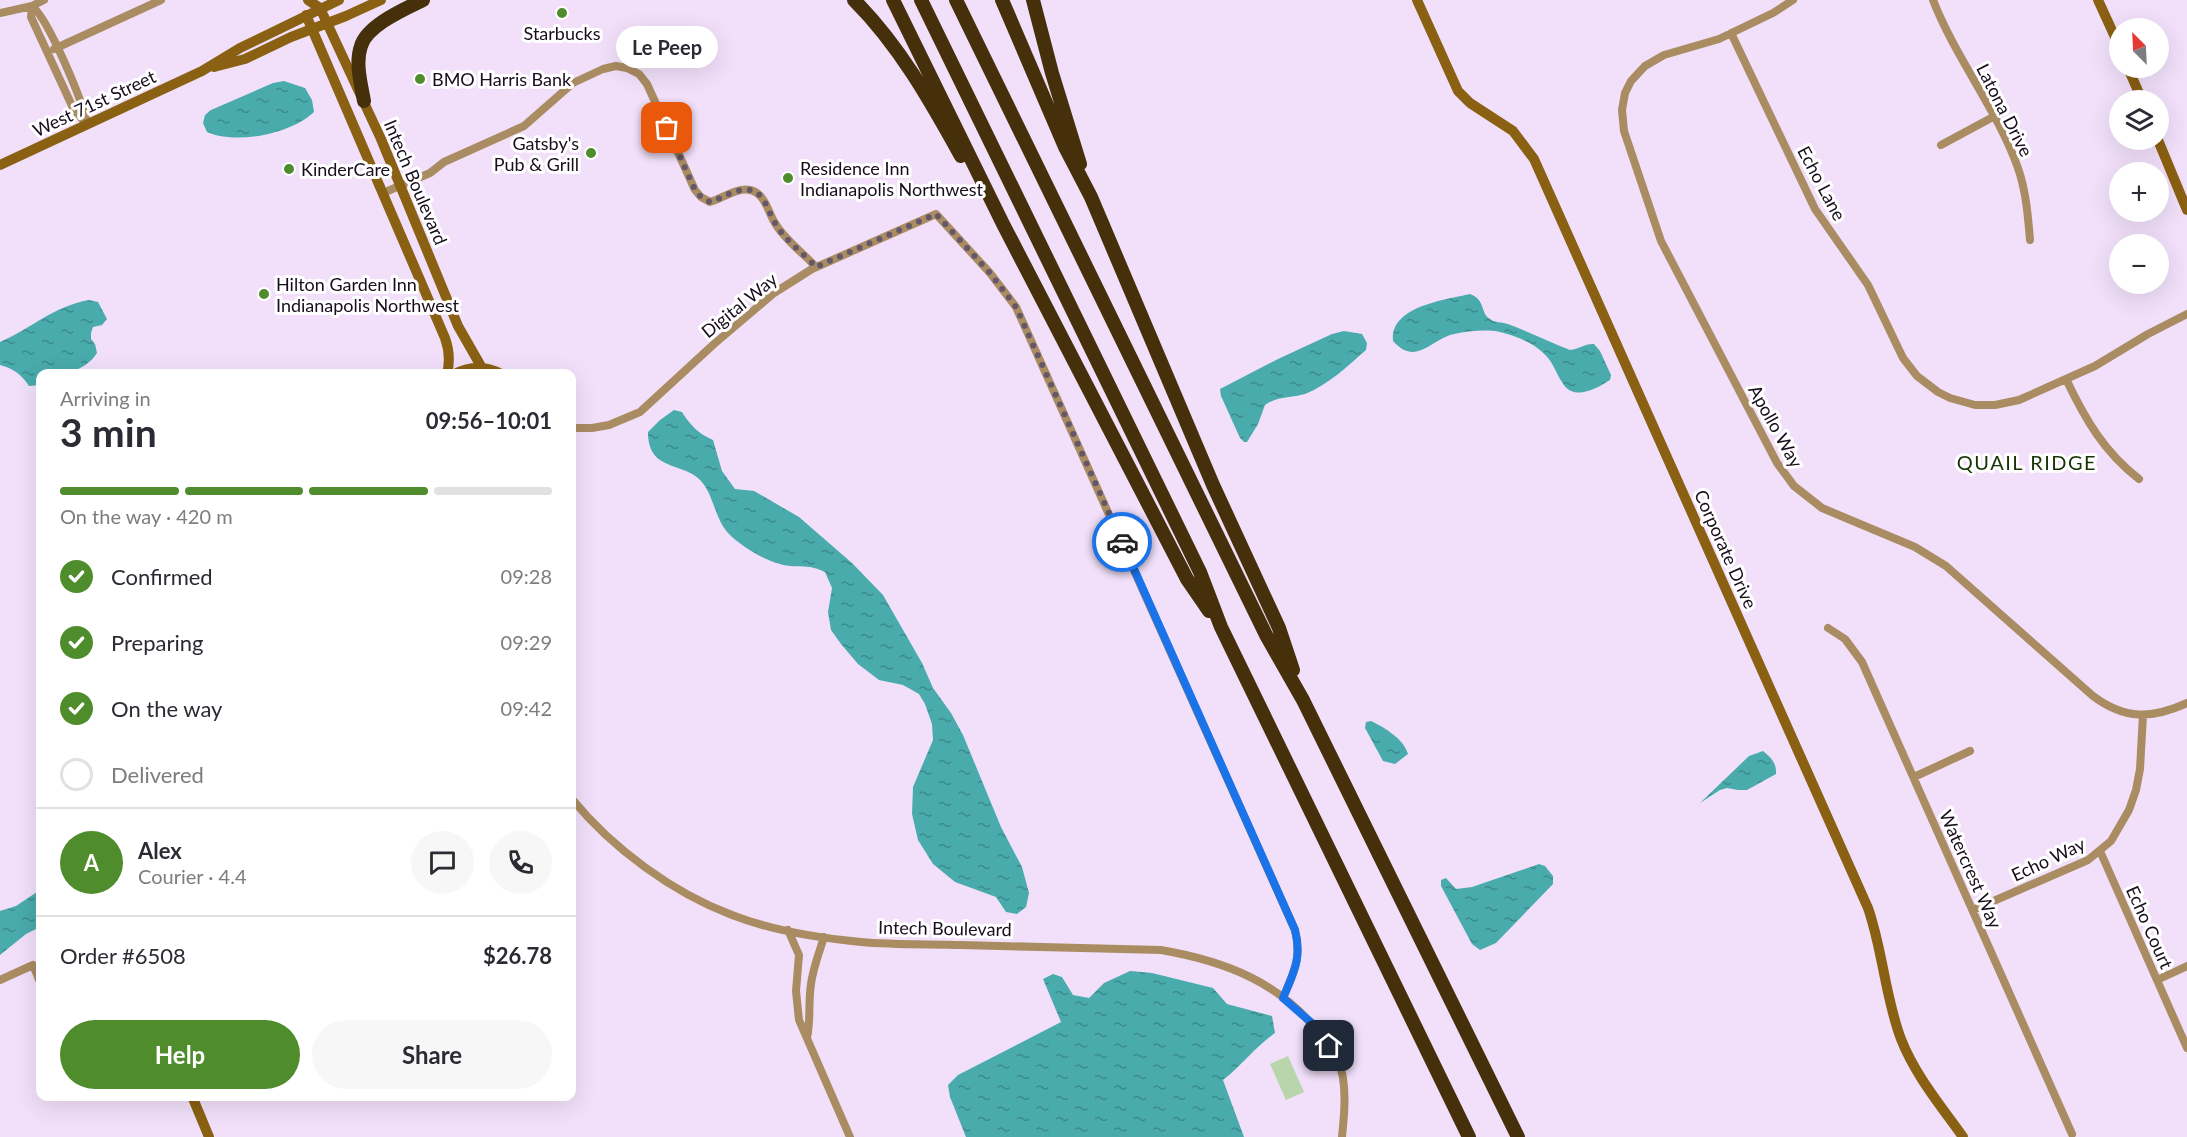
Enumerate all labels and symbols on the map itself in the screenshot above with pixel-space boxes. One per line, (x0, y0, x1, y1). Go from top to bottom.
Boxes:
marker: Starbucks (555, 6, 569, 20)
north arrow (2109, 18, 2169, 78)
place label: Starbucks (524, 22, 601, 44)
callout: Le Peep (616, 26, 718, 68)
street label: Latona Drive (1972, 60, 2038, 160)
street label: West 71st Street (29, 65, 159, 141)
place label: BMO Harris Bank (432, 68, 572, 90)
marker: BMO Harris Bank (413, 72, 427, 86)
pin (641, 102, 692, 153)
street label: Intech Boulevard (380, 116, 452, 248)
place label: Gatsby's Pub & Grill (494, 132, 579, 175)
street label: Echo Lane (1793, 142, 1851, 224)
marker: Gatsby's Pub & Grill (584, 146, 598, 160)
place label: Residence Inn Indianapolis Northwest (800, 157, 984, 200)
place label: KinderCare (301, 158, 390, 180)
marker: KinderCare (282, 162, 296, 176)
marker: Residence Inn Indianapolis Northwest (781, 171, 795, 185)
street label: Digital Way (697, 267, 782, 342)
place label: Hilton Garden Inn Indianapolis Northwest (276, 273, 460, 316)
marker: Hilton Garden Inn Indianapolis Northwest (257, 287, 271, 301)
street label: Apollo Way (1744, 381, 1808, 472)
district label: QUAIL RIDGE (1957, 450, 2097, 474)
street label: Corporate Drive (1690, 486, 1762, 612)
courier (1092, 512, 1152, 572)
street label: Watercrest Way (1935, 806, 2007, 932)
street label: Echo Way (2008, 832, 2089, 886)
street label: Echo Court (2122, 882, 2178, 972)
street label: Intech Boulevard (878, 916, 1012, 940)
pin (1303, 1020, 1354, 1071)

